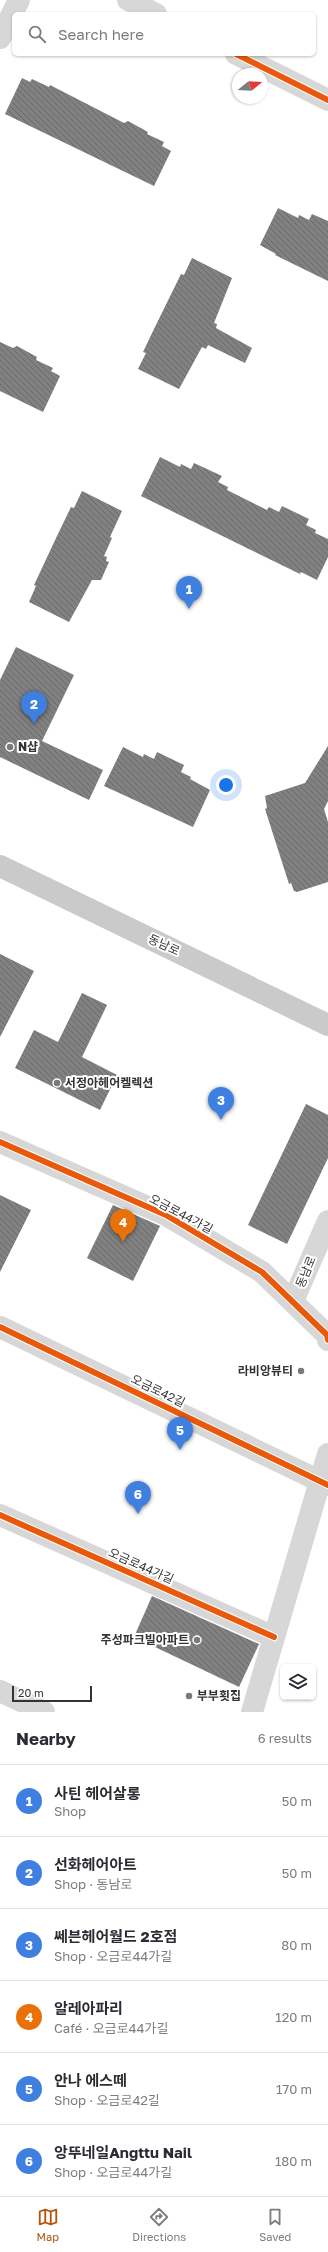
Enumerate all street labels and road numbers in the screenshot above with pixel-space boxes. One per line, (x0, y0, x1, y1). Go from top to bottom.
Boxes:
street label: 동남로 (146, 931, 182, 958)
street label: 오금로44가길 (147, 1191, 216, 1237)
street label: 동남로 (292, 1254, 319, 1290)
street label: 오금로42길 (129, 1371, 188, 1410)
street label: 오금로44가길 (106, 1544, 176, 1587)

